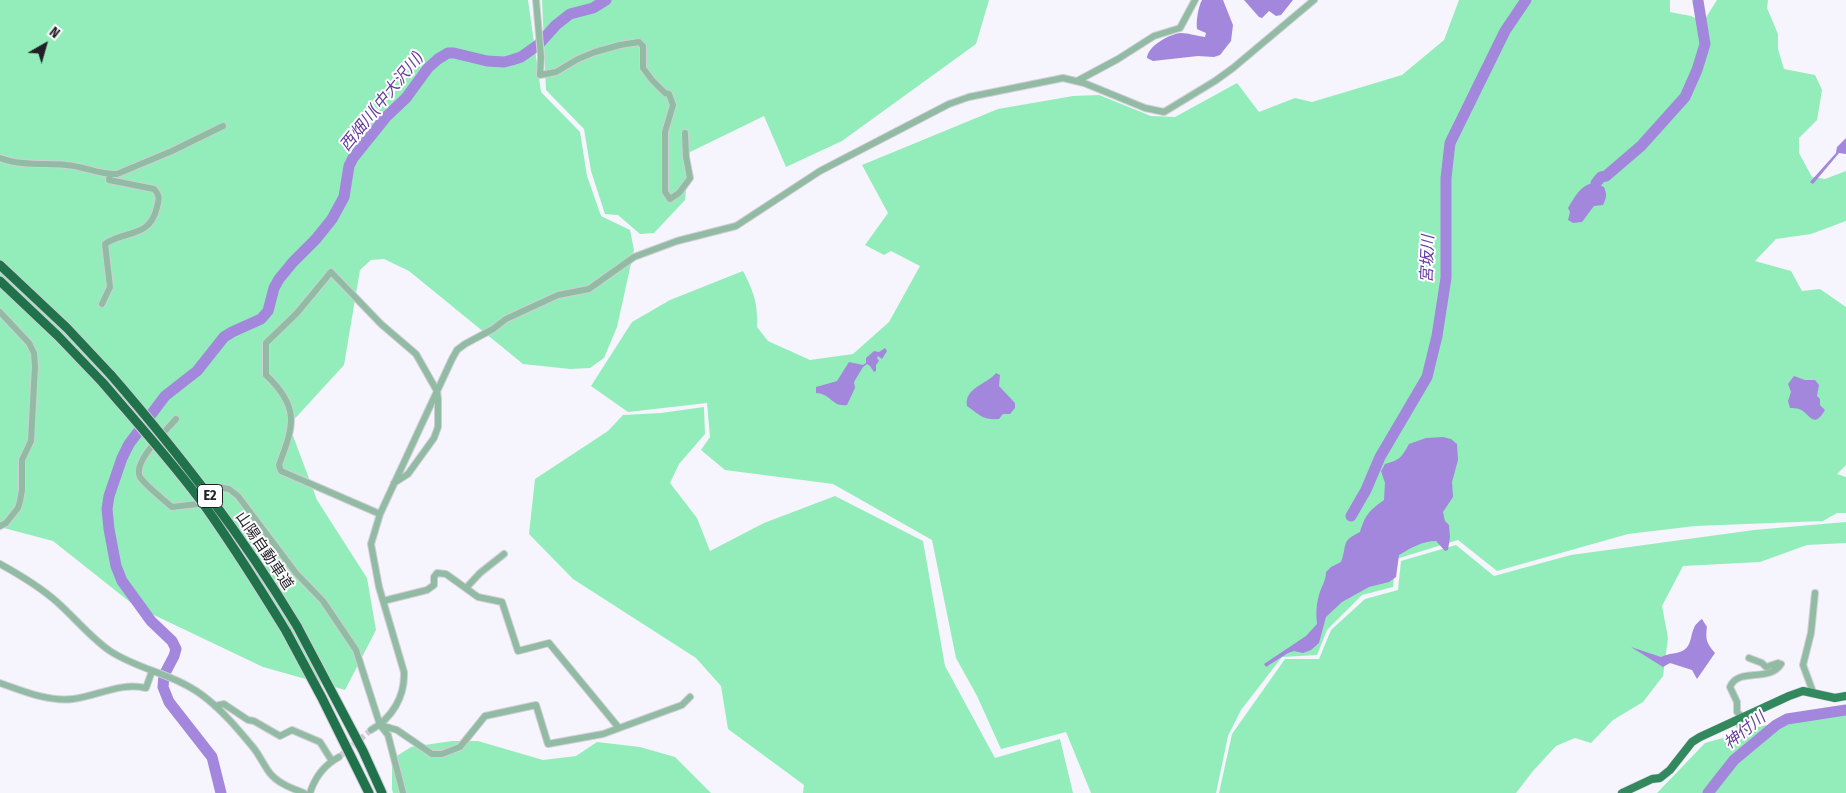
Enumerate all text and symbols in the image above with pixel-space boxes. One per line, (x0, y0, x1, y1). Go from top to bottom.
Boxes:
north arrow (20, 20, 70, 70)
text: N (46, 24, 63, 42)
water label: 西畑川(中大沢川) (336, 49, 428, 155)
water label: 宮坂川 (1418, 235, 1438, 283)
road number: E2 (198, 484, 222, 508)
street label: 山陽自動車道 (231, 509, 297, 593)
water label: 神付川 (1720, 708, 1770, 754)

